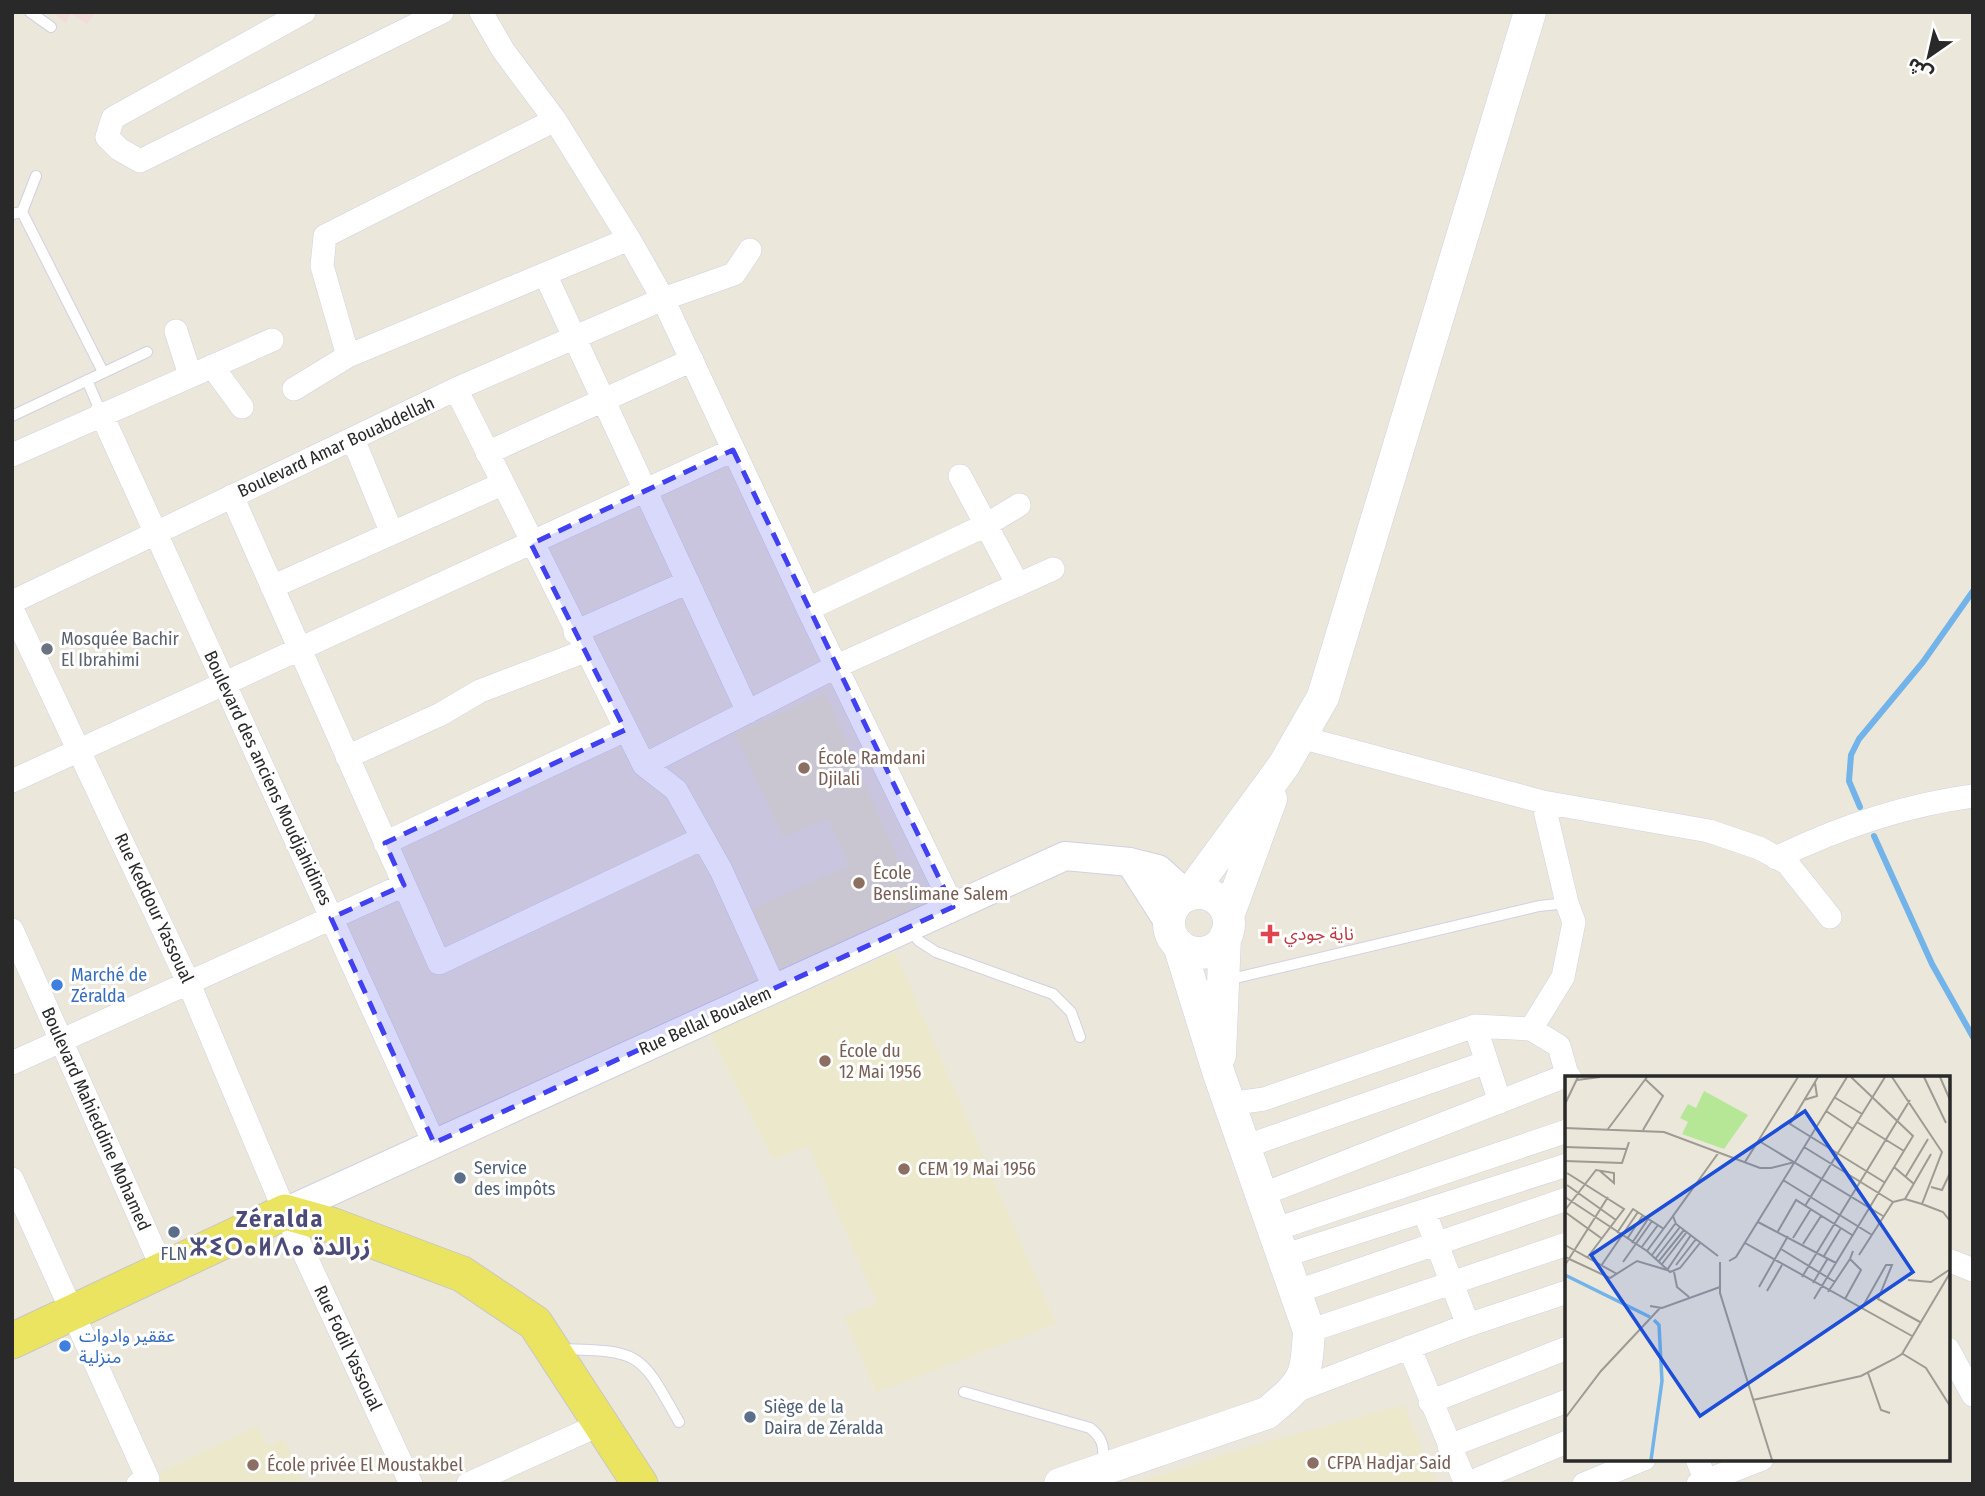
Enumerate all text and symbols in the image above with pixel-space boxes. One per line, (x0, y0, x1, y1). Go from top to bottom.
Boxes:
north arrow (1894, 21, 1964, 91)
text: ش (1903, 53, 1937, 86)
street label: Boulevard Amar Bouabdellah (234, 392, 438, 502)
place label: Mosquée Bachir El Ibrahimi (61, 628, 179, 671)
marker: Mosquée Bachir El Ibrahimi (39, 641, 55, 657)
street label: Boulevard des anciens Moudjahidines (199, 647, 337, 909)
place label: École Ramdani Djilali (818, 746, 925, 790)
marker: École Ramdani Djilali (796, 760, 812, 776)
street label: Rue Keddour Yassoual (110, 830, 198, 987)
place label: École Benslimane Salem (873, 861, 1008, 905)
marker: École Benslimane Salem (851, 875, 867, 891)
place label: ناية جودي (1284, 923, 1354, 947)
marker: ناية جودي (1262, 926, 1278, 942)
place label: Marché de Zéralda (71, 964, 147, 1007)
marker: Marché de Zéralda (49, 977, 65, 993)
street label: Rue Bellal Boualem (635, 982, 775, 1060)
street label: Boulevard Mahieddine Mohamed (37, 1004, 155, 1234)
place label: École du 12 Mai 1956 (839, 1039, 922, 1083)
marker: École du 12 Mai 1956 (817, 1053, 833, 1069)
inset map (1565, 1076, 1950, 1461)
place label: Service des impôts (474, 1157, 556, 1200)
place label: CEM 19 Mai 1956 (918, 1158, 1036, 1180)
marker: CEM 19 Mai 1956 (896, 1161, 912, 1177)
marker: Service des impôts (452, 1170, 468, 1186)
district label: Zéralda ⵣⵉⵔⴰⵍⴷⴰ زرالدة (189, 1205, 371, 1261)
marker: FLN (166, 1224, 182, 1240)
place label: FLN (161, 1243, 187, 1265)
street label: Rue Fodil Yassoual (309, 1282, 387, 1414)
place label: عققير وادوات منزلية (79, 1325, 175, 1368)
marker: عققير وادوات منزلية (57, 1338, 73, 1354)
place label: Siège de la Daira de Zéralda (764, 1396, 884, 1439)
marker: Siège de la Daira de Zéralda (742, 1409, 758, 1425)
place label: CFPA Hadjar Said (1327, 1452, 1451, 1474)
place label: École privée El Moustakbel (267, 1453, 463, 1476)
marker: CFPA Hadjar Said (1305, 1455, 1321, 1471)
marker: École privée El Moustakbel (245, 1457, 261, 1473)

